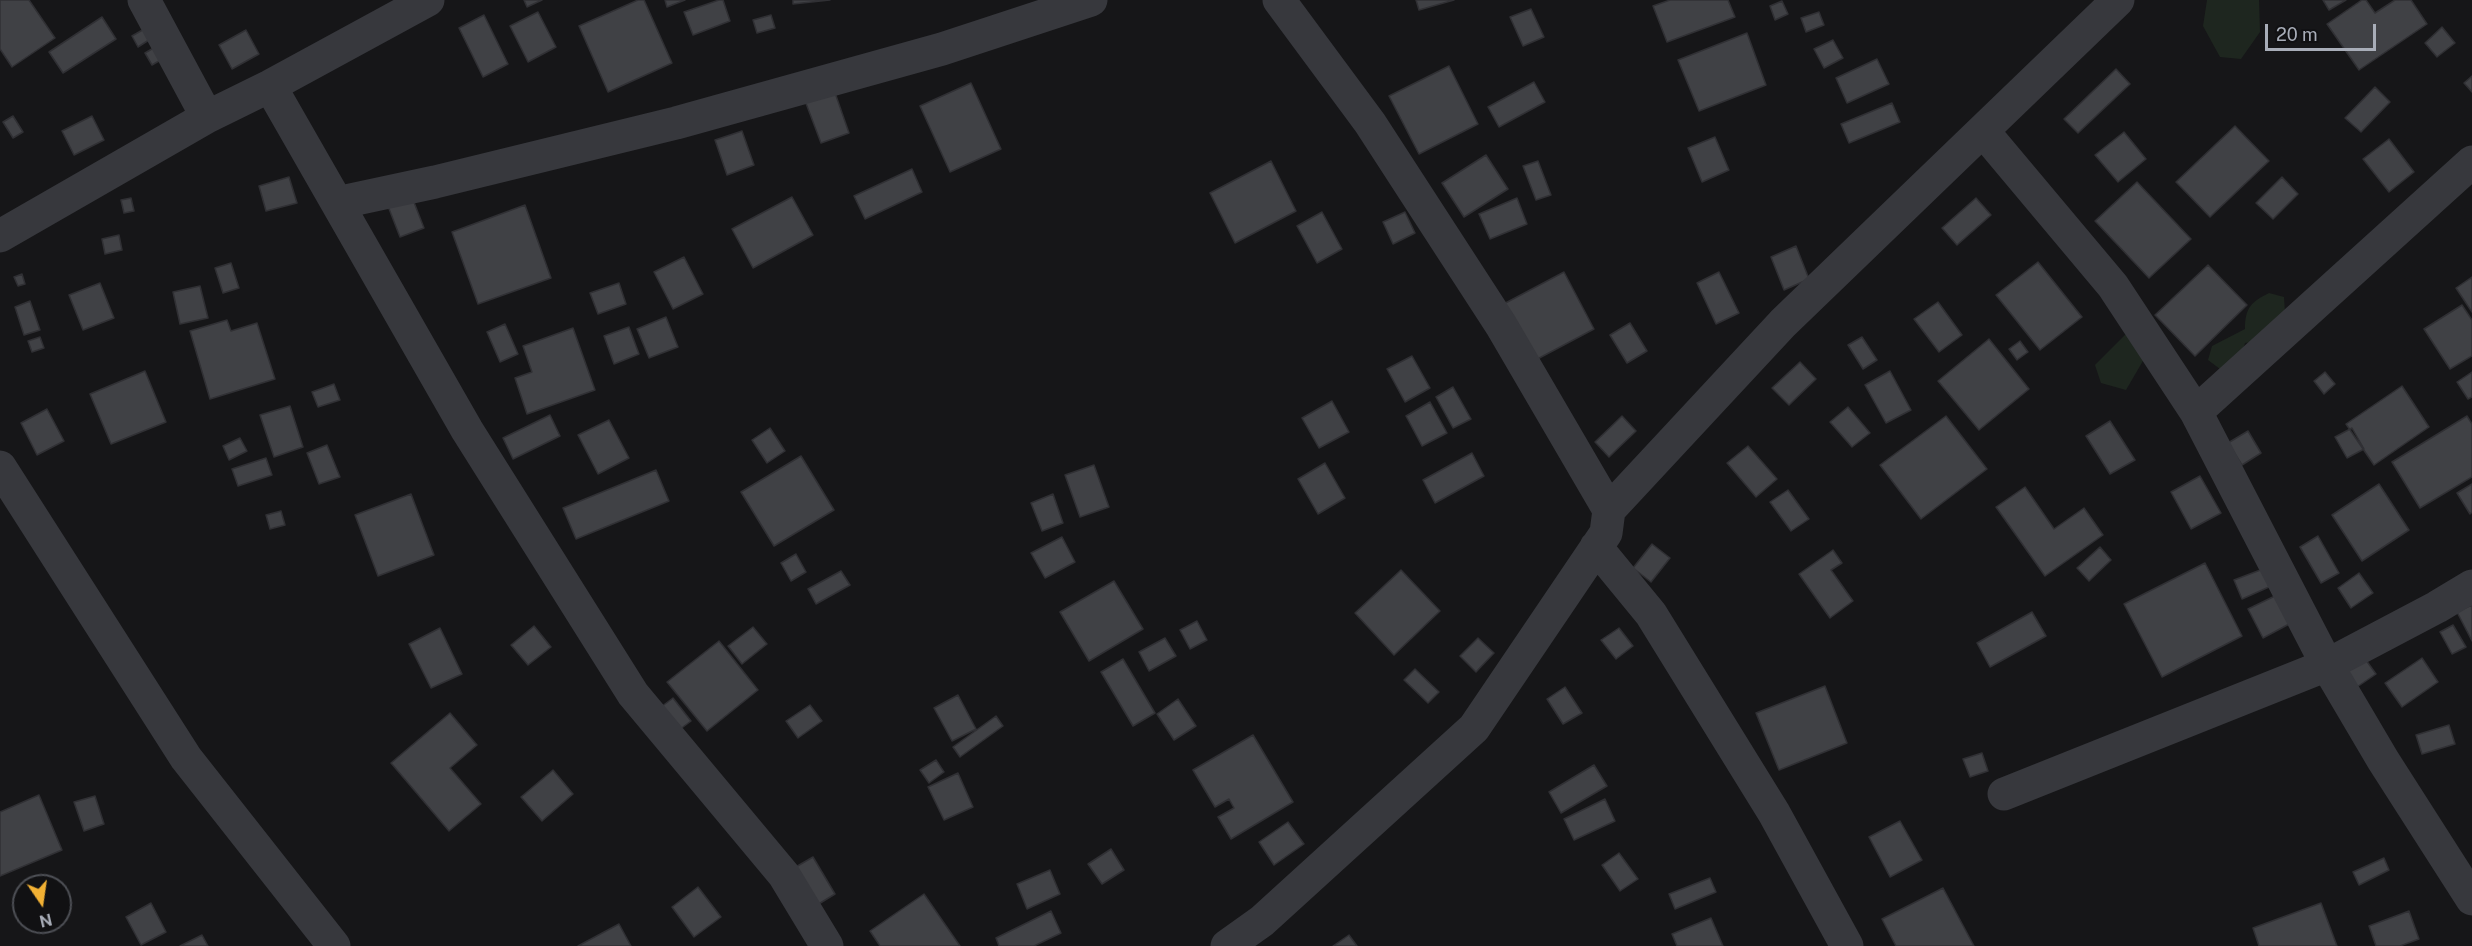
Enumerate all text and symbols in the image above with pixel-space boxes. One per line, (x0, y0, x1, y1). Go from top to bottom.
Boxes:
scale bar (2268, 12, 2379, 50)
text: 20 m (2276, 24, 2318, 45)
north arrow (12, 874, 72, 934)
text: N (37, 909, 54, 931)

